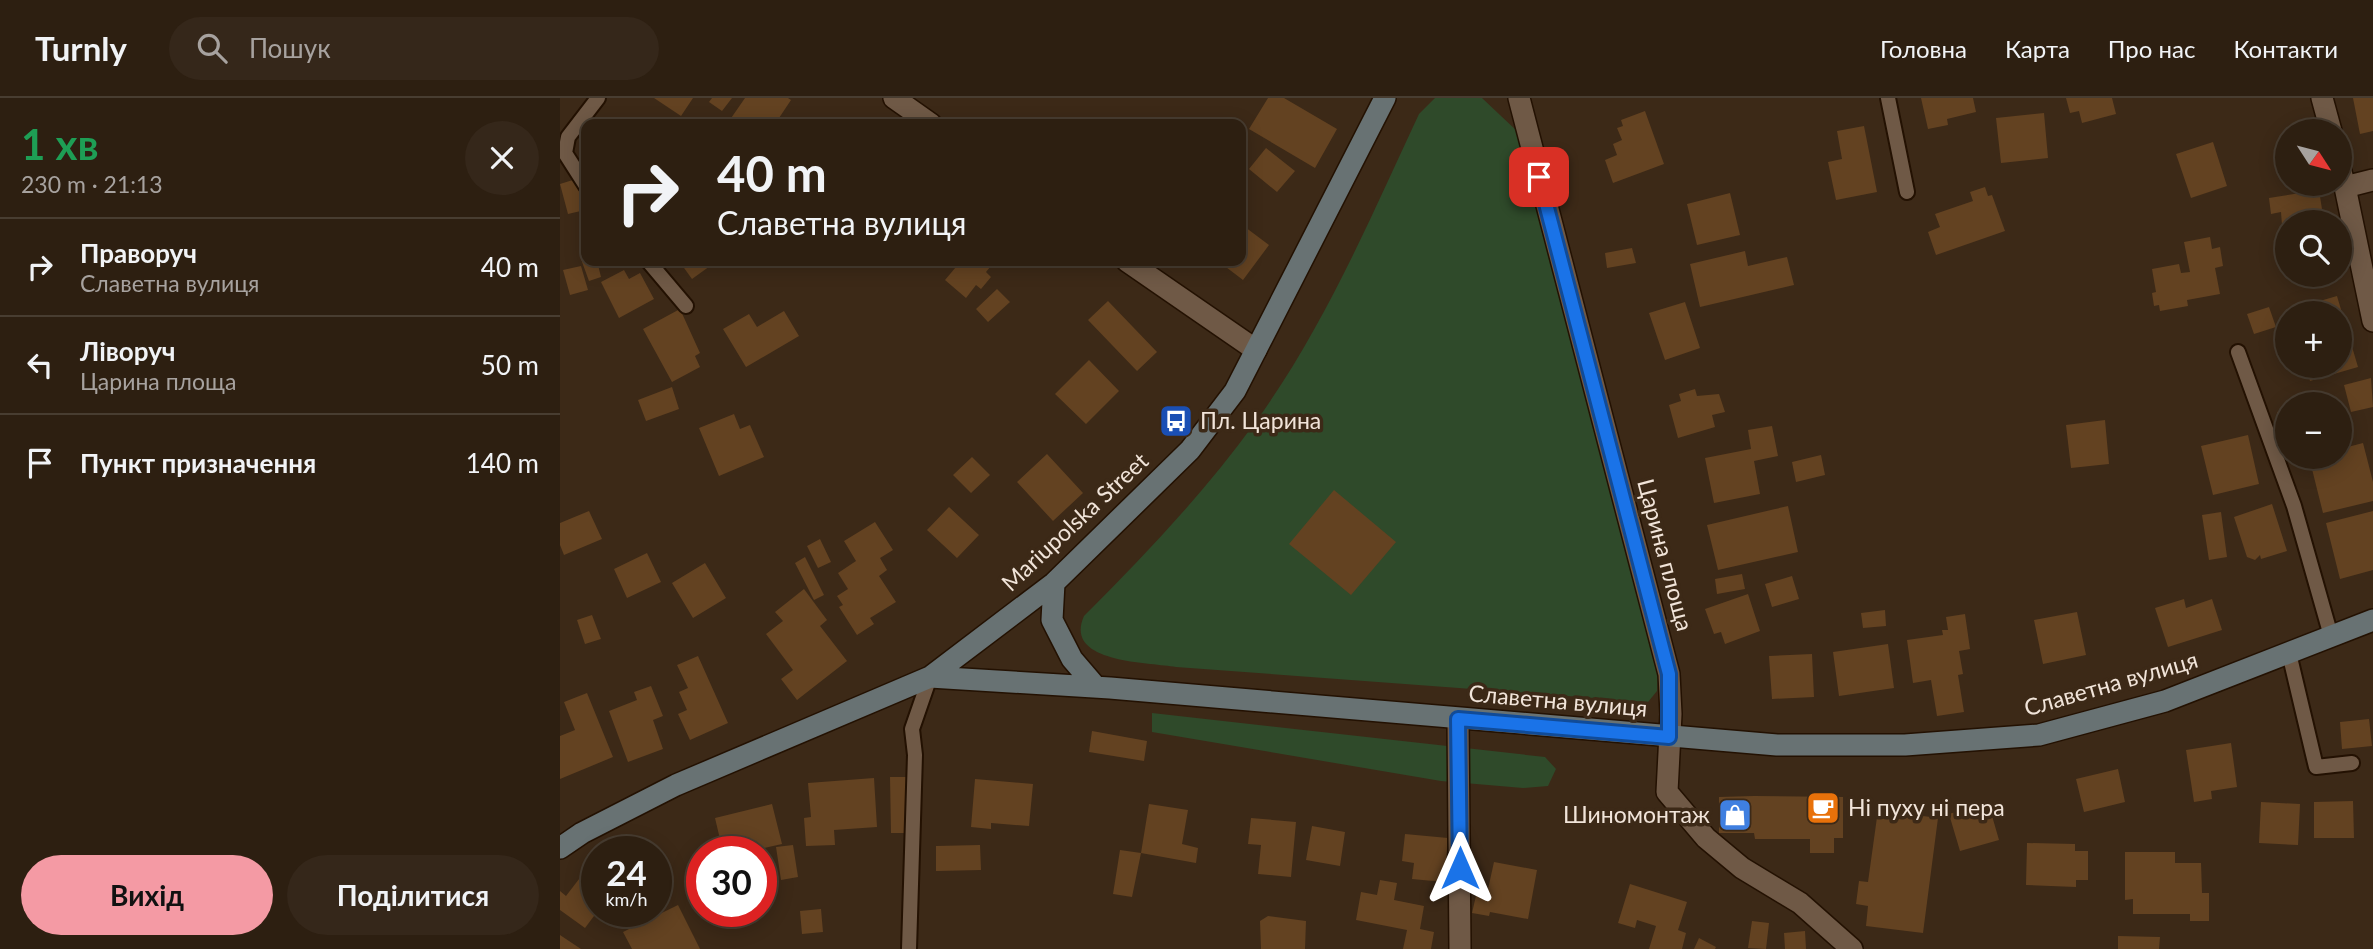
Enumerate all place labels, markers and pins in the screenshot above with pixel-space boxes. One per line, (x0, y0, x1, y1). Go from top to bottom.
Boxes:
pin (1509, 147, 1569, 207)
bus stop icon: Пл. Царина (1157, 402, 1195, 440)
place label: Пл. Царина (1200, 406, 1321, 434)
cafe icon: Ні пуху ні пера (1804, 789, 1842, 827)
place label: Ні пуху ні пера (1848, 793, 2005, 821)
shop icon: Шиномонтаж (1716, 796, 1754, 834)
place label: Шиномонтаж (1563, 800, 1710, 828)

